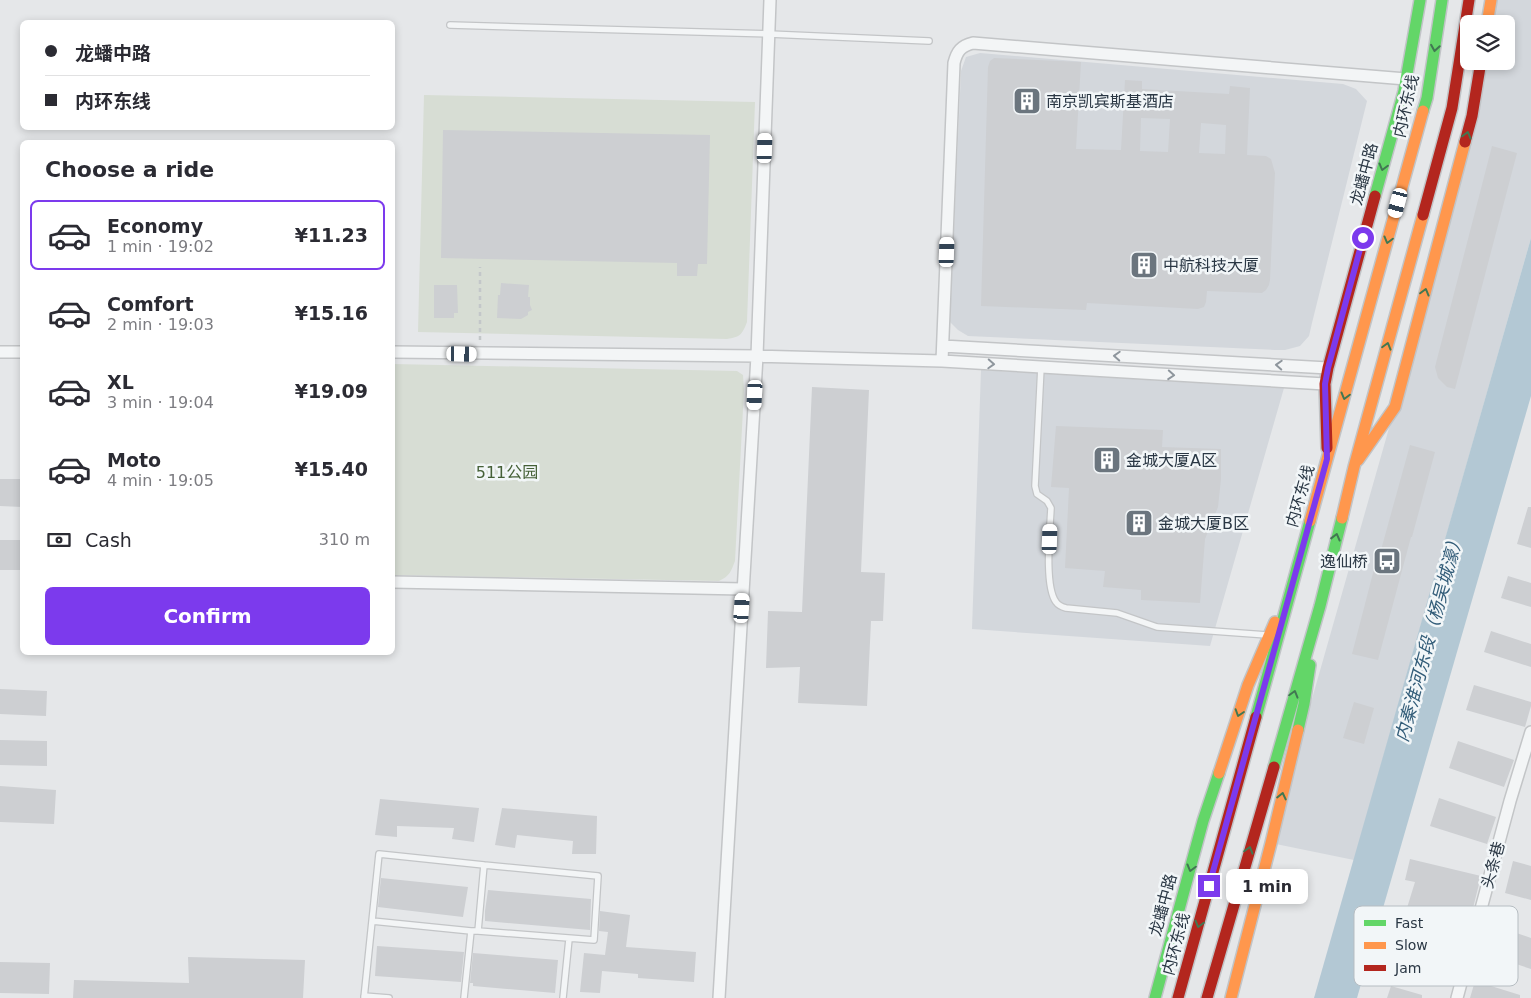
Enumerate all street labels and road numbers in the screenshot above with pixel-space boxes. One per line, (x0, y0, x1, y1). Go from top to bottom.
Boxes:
street label: 内环东线 (1390, 73, 1422, 139)
street label: 龙蟠中路 (1347, 141, 1381, 207)
street label: 内环东线 (1282, 463, 1318, 529)
street label: 头条巷 (1478, 839, 1508, 891)
street label: 龙蟠中路 (1146, 872, 1180, 938)
street label: 内环东线 (1159, 911, 1193, 977)

